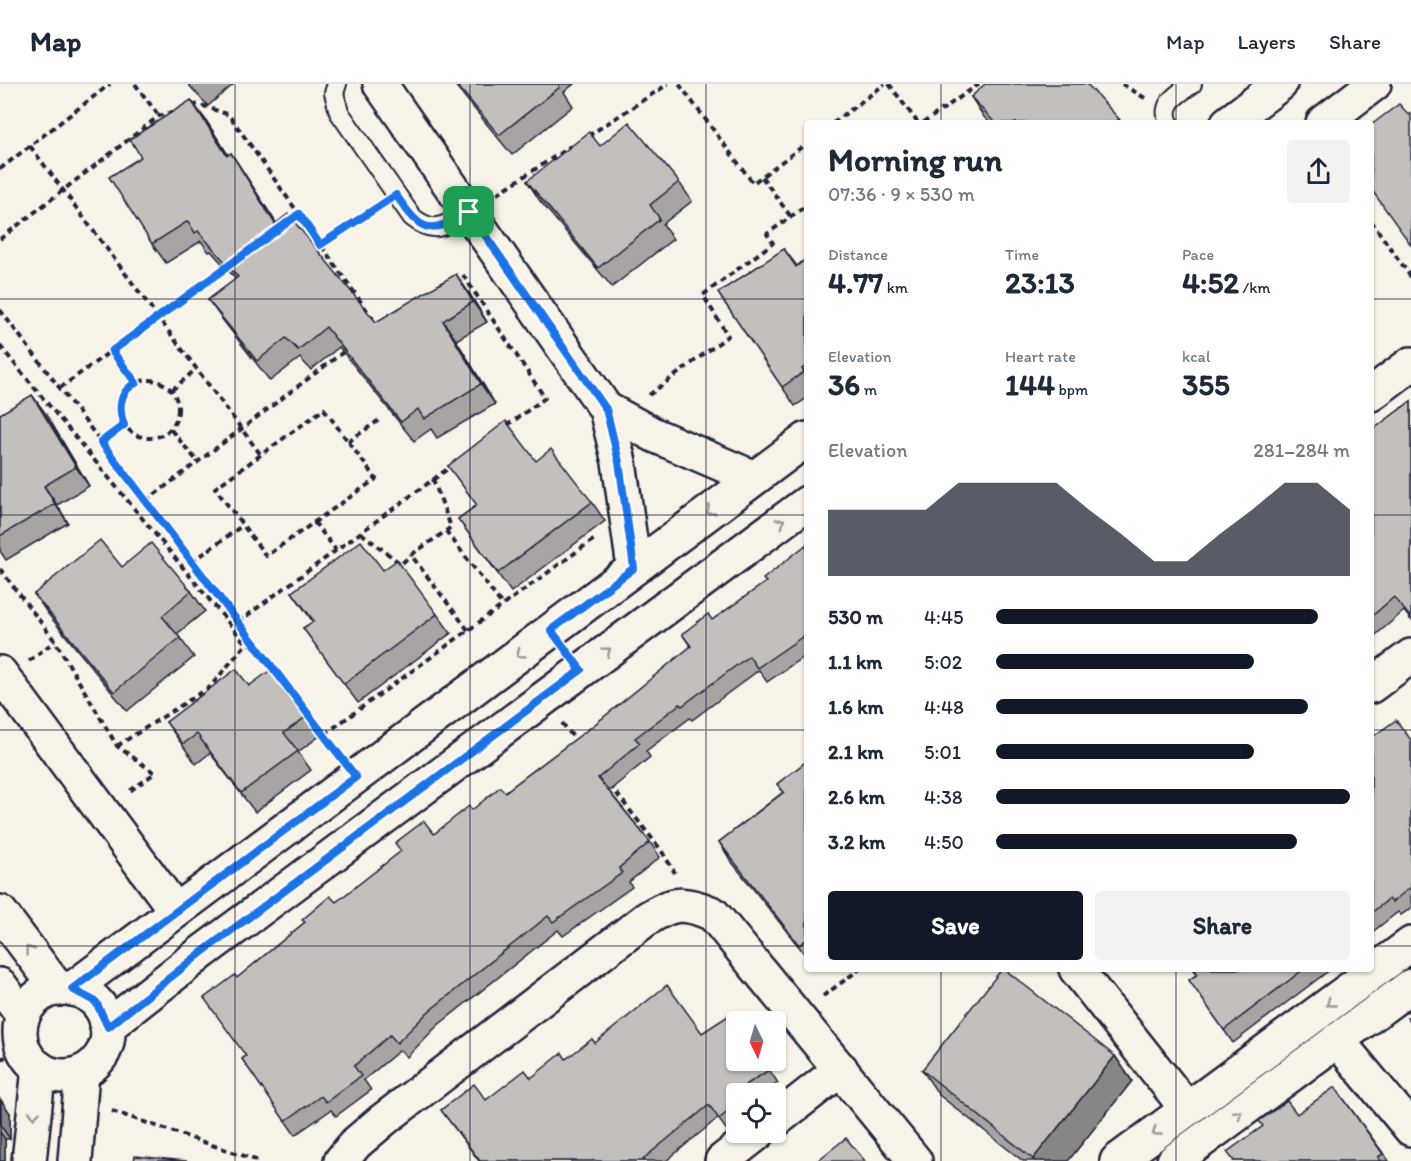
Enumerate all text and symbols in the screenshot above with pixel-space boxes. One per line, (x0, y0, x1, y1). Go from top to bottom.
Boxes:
text: Map (30, 24, 81, 58)
text: Map (1166, 29, 1205, 54)
text: Layers (1238, 29, 1296, 54)
text: Share (1329, 29, 1381, 54)
text: Morning run (828, 140, 1003, 179)
button: share (1287, 140, 1350, 203)
text: 07:36 · 9 × 530 m (828, 182, 975, 206)
pin (443, 186, 494, 237)
icon: arrive (452, 195, 485, 228)
text: Distance (828, 245, 888, 264)
text: Time (1005, 245, 1039, 264)
text: Pace (1182, 245, 1214, 264)
text: 4.77 (828, 264, 883, 301)
text: 23:13 (1005, 264, 1075, 301)
text: 4:52 (1182, 264, 1239, 301)
text: km (883, 278, 908, 297)
text: /km (1239, 278, 1270, 297)
text: Elevation (828, 347, 892, 366)
text: Heart rate (1005, 347, 1076, 366)
text: kcal (1182, 347, 1210, 366)
text: 36 (828, 366, 860, 403)
text: 144 (1005, 366, 1055, 403)
text: 355 (1182, 366, 1230, 403)
text: m (860, 380, 877, 399)
text: bpm (1055, 380, 1088, 399)
text: Elevation (828, 438, 907, 462)
text: 281–284 m (1253, 438, 1350, 462)
one-way arrow (705, 504, 716, 515)
one-way arrow (774, 518, 785, 529)
text: 530 m (828, 605, 883, 629)
text: 4:45 (924, 605, 963, 629)
one-way arrow (516, 646, 527, 657)
one-way arrow (601, 647, 612, 658)
text: 1.1 km (828, 650, 882, 674)
text: 5:02 (924, 650, 962, 674)
text: 1.6 km (828, 695, 884, 719)
text: 4:48 (924, 695, 964, 719)
text: 2.1 km (828, 740, 884, 764)
text: 5:01 (924, 740, 961, 764)
text: 2.6 km (828, 785, 885, 809)
text: 4:38 (924, 785, 963, 809)
text: 3.2 km (828, 830, 885, 854)
text: 4:50 (924, 830, 964, 854)
button: Save (828, 891, 1083, 960)
button: Share (1095, 891, 1350, 960)
one-way arrow (26, 946, 37, 957)
one-way arrow (1326, 996, 1337, 1007)
north arrow (726, 1011, 786, 1071)
map controls (726, 1011, 786, 1143)
button: locate (726, 1083, 786, 1143)
one-way arrow (28, 1110, 41, 1119)
one-way arrow (1231, 1110, 1242, 1121)
one-way arrow (1152, 1124, 1163, 1135)

